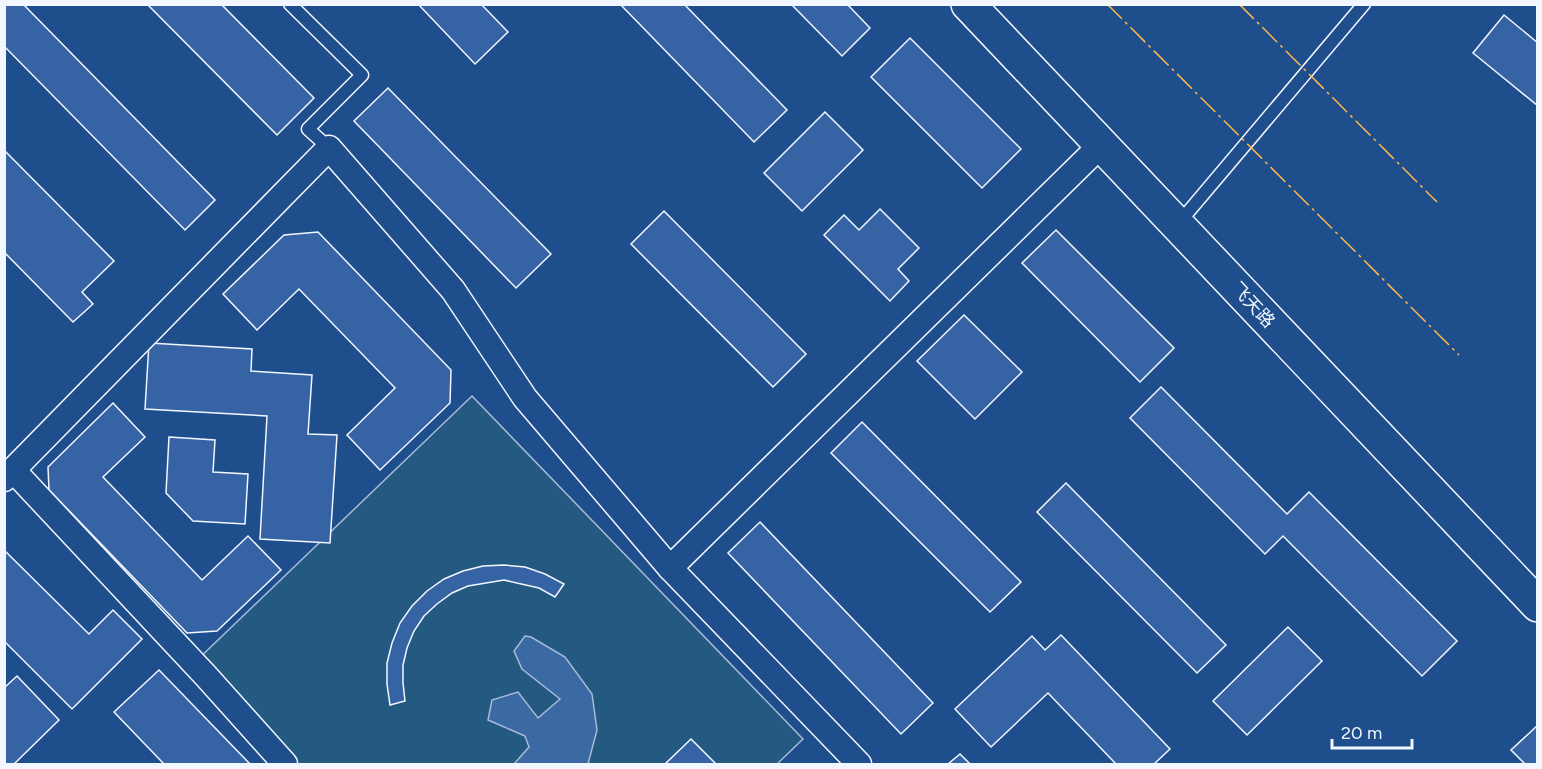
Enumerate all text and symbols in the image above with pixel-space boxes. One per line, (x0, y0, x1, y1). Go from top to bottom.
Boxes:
street label: 飞天路 (1227, 278, 1279, 332)
scale bar (1332, 712, 1412, 750)
text: 20 m (1341, 722, 1382, 744)

